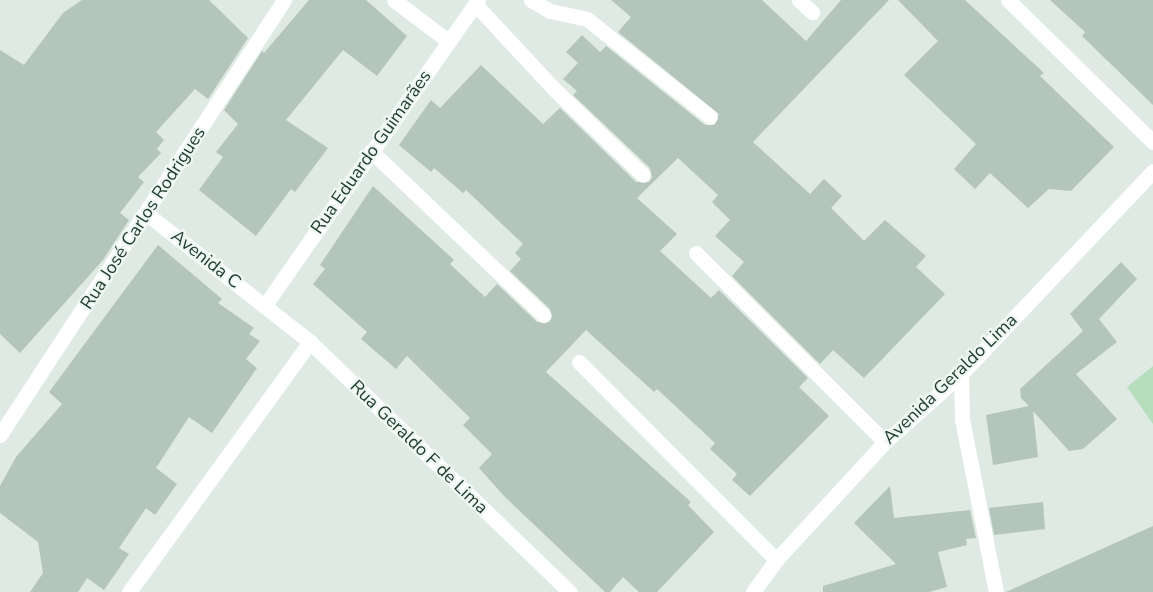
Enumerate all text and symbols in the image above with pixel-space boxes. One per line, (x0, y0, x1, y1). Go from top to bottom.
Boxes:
street label: Rua Eduardo Guimarães (306, 66, 436, 238)
street label: Rua José Carlos Rodrigues (76, 123, 210, 313)
street label: Avenida C (167, 225, 245, 293)
street label: Avenida Geraldo Lima (878, 309, 1022, 449)
street label: Rua Geraldo F de Lima (346, 376, 492, 518)

